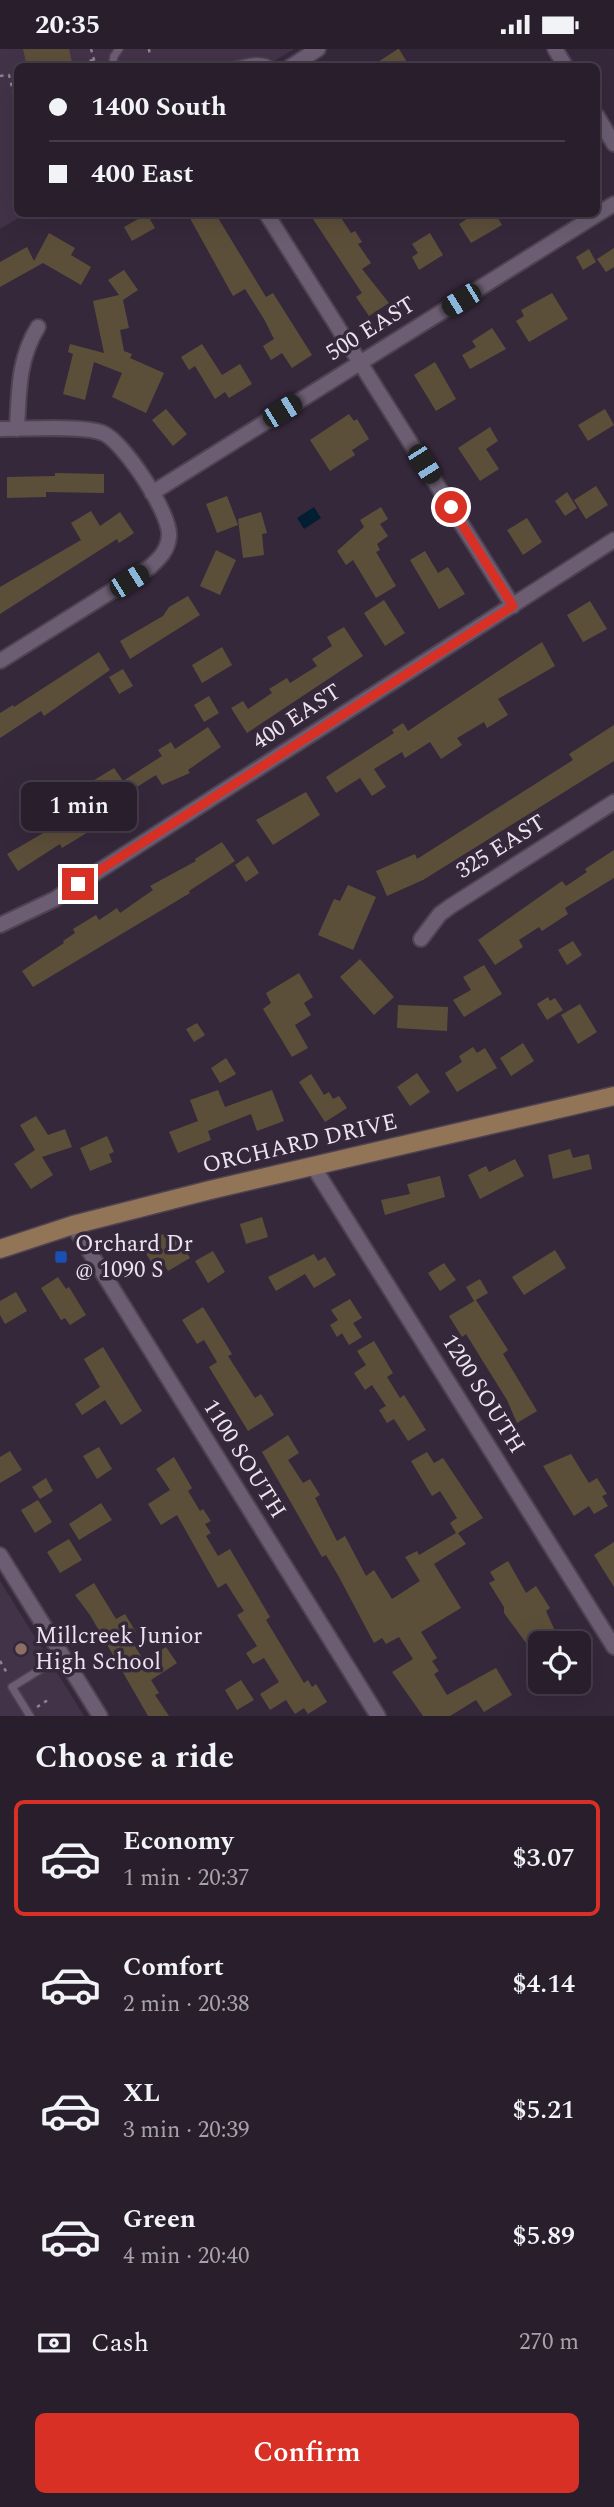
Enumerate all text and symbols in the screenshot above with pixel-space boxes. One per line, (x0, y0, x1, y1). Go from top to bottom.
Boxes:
text: 20:35 (35, 5, 100, 45)
text: 1400 South (91, 87, 227, 127)
text: 400 East (91, 154, 194, 194)
car (438, 280, 485, 320)
street label: 500 EAST (319, 288, 423, 370)
car (259, 391, 306, 431)
car (404, 441, 445, 487)
route start (435, 491, 467, 523)
car (106, 561, 153, 601)
street label: 400 EAST (245, 675, 349, 759)
callout: 1 min (20, 783, 136, 831)
text: 1 min (49, 789, 109, 824)
street label: 325 EAST (449, 806, 553, 888)
route end (62, 868, 94, 900)
street label: ORCHARD DRIVE (199, 1105, 401, 1183)
place label: Orchard Dr @ 1090 S (75, 1227, 193, 1288)
marker: Orchard Dr @ 1090 S (53, 1249, 69, 1265)
street label: 1200 SOUTH (432, 1327, 534, 1461)
street label: 1100 SOUTH (193, 1392, 295, 1526)
place label: Millcreek Junior High School (35, 1619, 202, 1680)
map controls (528, 1631, 591, 1694)
button: locate (528, 1631, 591, 1694)
marker: Millcreek Junior High School (13, 1641, 29, 1657)
text: Choose a ride (35, 1733, 234, 1782)
text: Economy (123, 1821, 233, 1861)
icon: car (39, 1827, 102, 1890)
text: $3.07 (512, 1838, 575, 1878)
text: 1 min · 20:37 (123, 1861, 250, 1896)
text: Comfort (123, 1947, 224, 1987)
icon: car (39, 1953, 102, 2016)
text: $4.14 (512, 1964, 575, 2004)
text: 2 min · 20:38 (123, 1987, 250, 2022)
text: XL (123, 2073, 160, 2113)
icon: car (39, 2079, 102, 2142)
text: $5.21 (512, 2090, 575, 2130)
text: 3 min · 20:39 (123, 2113, 250, 2148)
text: Green (123, 2199, 196, 2239)
icon: car (39, 2205, 102, 2268)
text: $5.89 (512, 2216, 575, 2256)
text: 4 min · 20:40 (123, 2239, 250, 2274)
text: Cash (91, 2323, 149, 2363)
icon: cash (35, 2324, 73, 2362)
text: 270 m (519, 2325, 579, 2360)
button: Confirm (35, 2413, 579, 2493)

